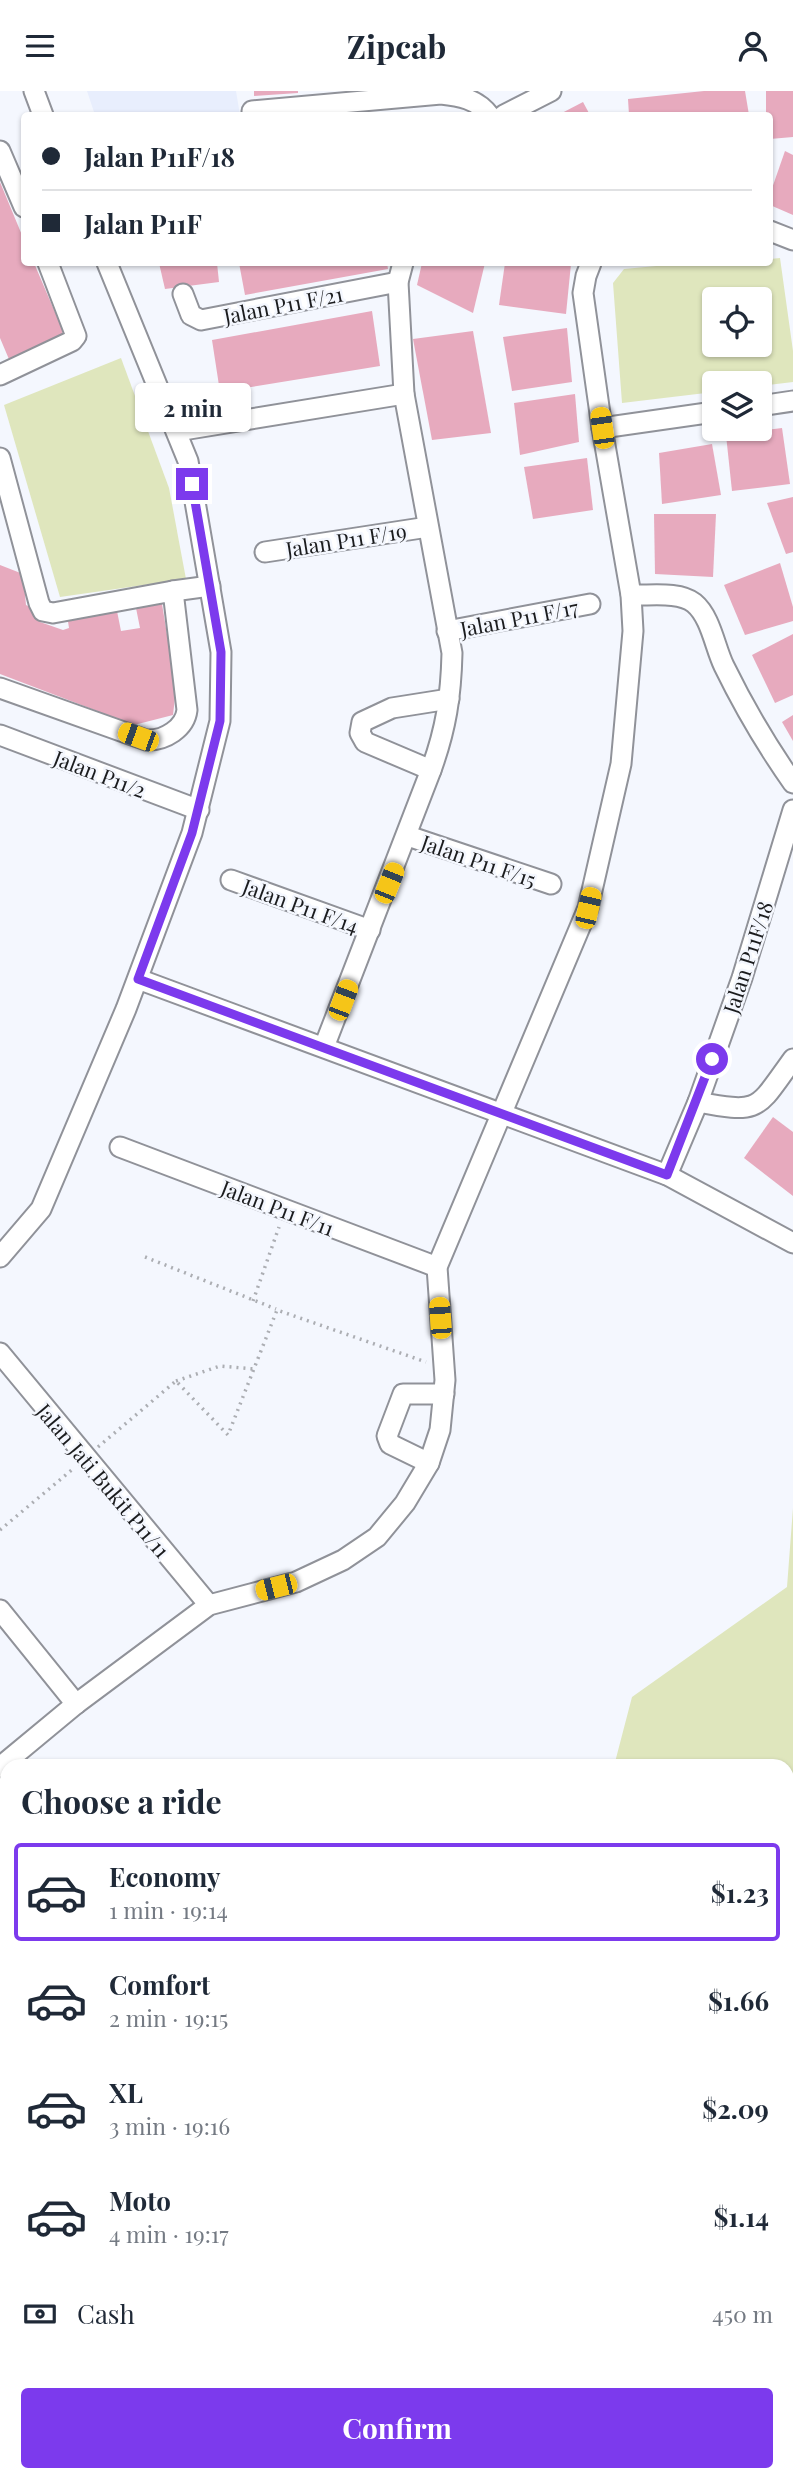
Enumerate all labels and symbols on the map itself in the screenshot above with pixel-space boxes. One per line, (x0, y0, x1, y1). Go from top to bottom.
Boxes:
street label: Jalan P11 F/21 (220, 279, 345, 329)
callout: 2 min (134, 383, 250, 431)
car (589, 406, 616, 450)
route end (176, 468, 208, 500)
street label: Jalan P11 F/19 (283, 516, 408, 563)
street label: Jalan P11 F/17 (457, 592, 581, 642)
car (115, 720, 162, 754)
street label: Jalan P11/2 (49, 742, 150, 803)
street label: Jalan P11 F/15 (417, 827, 540, 893)
car (372, 860, 407, 906)
street label: Jalan P11 F/14 (238, 871, 363, 939)
car (574, 885, 603, 931)
street label: Jalan P11F/18 (715, 897, 778, 1018)
car (326, 977, 361, 1023)
route start (696, 1043, 728, 1075)
street label: Jalan P11 F/11 (217, 1172, 339, 1241)
car (429, 1296, 452, 1340)
street label: Jalan Jati Bukit P11/11 (31, 1396, 177, 1563)
car (254, 1572, 299, 1602)

